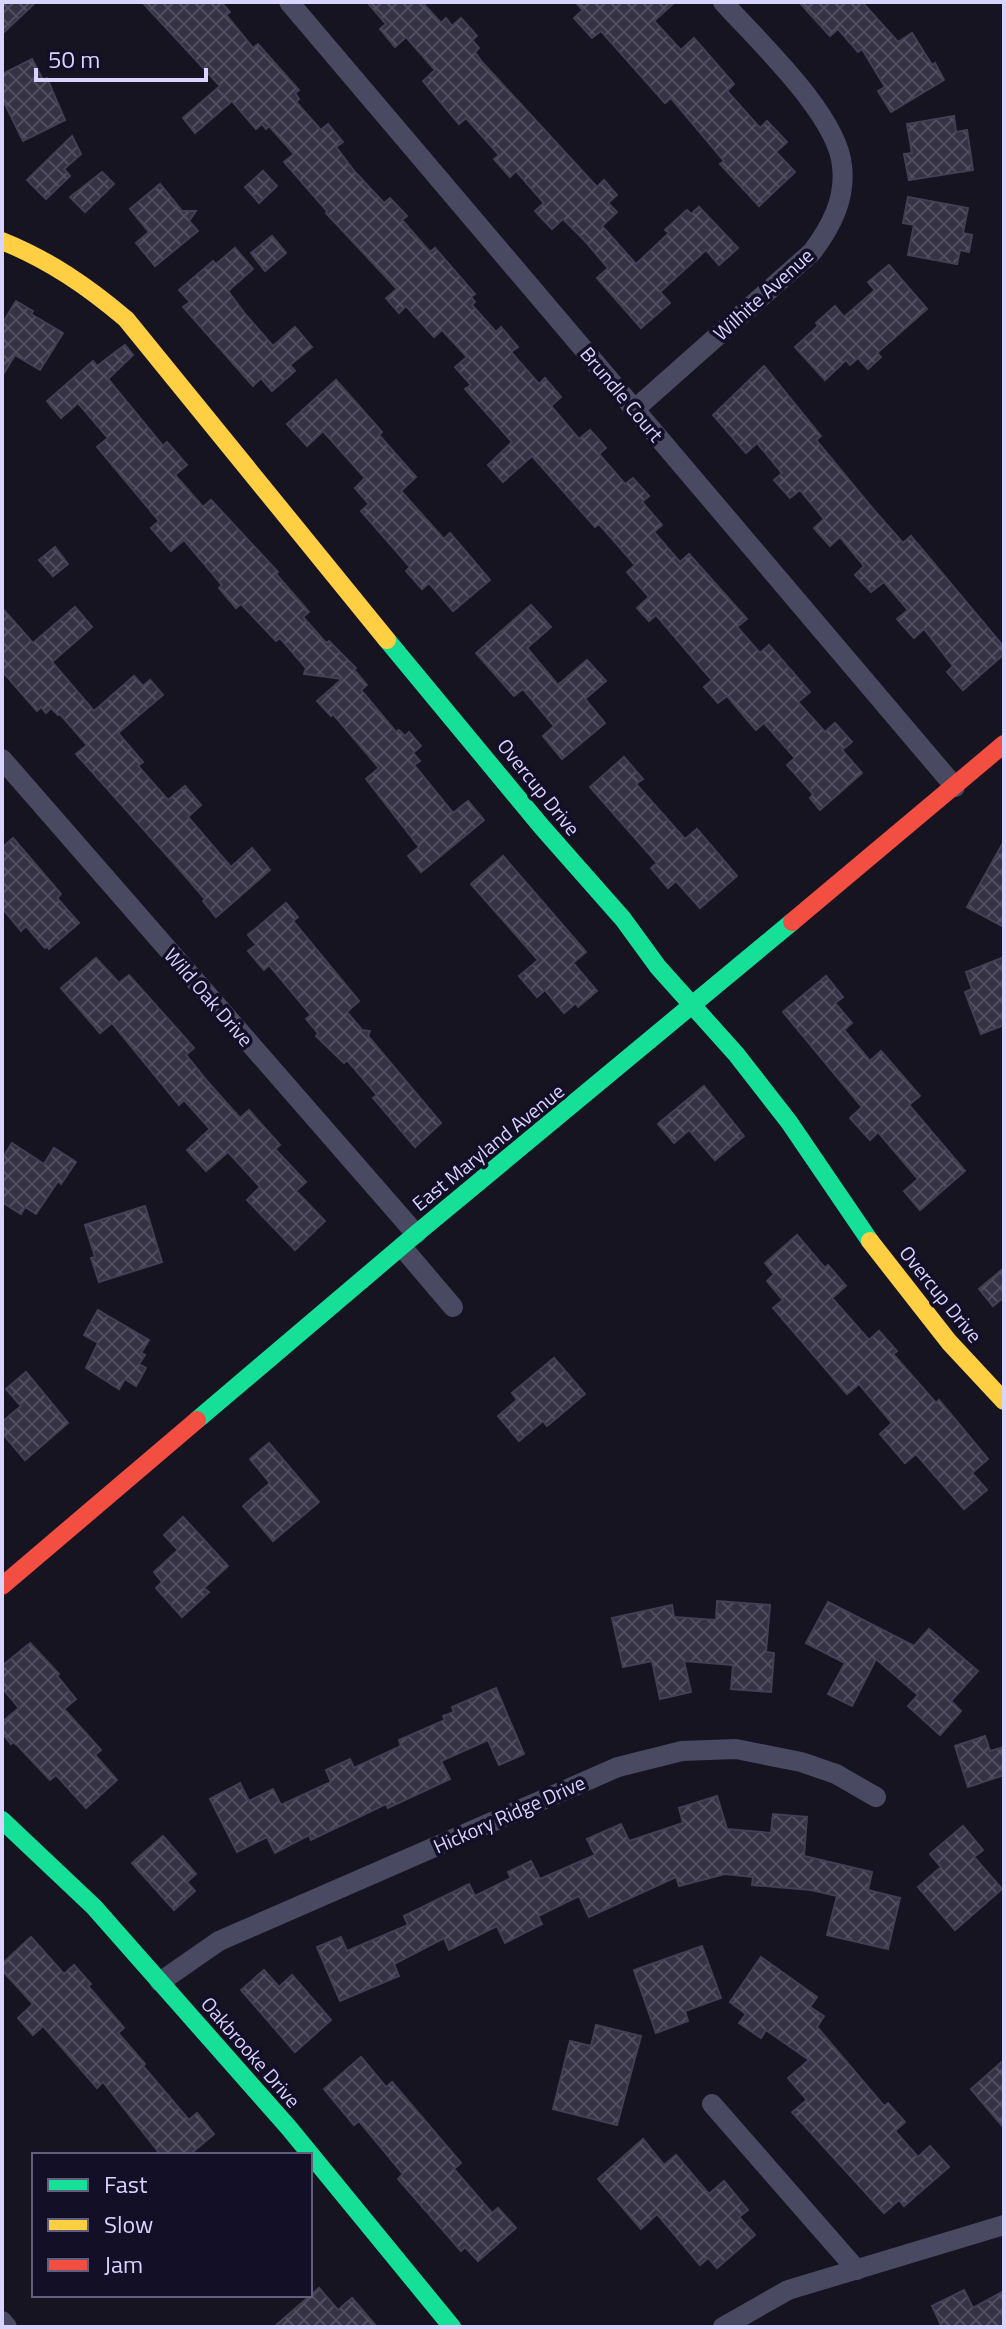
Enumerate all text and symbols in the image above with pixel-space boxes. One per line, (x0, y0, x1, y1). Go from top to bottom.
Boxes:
scale bar (36, 32, 206, 82)
text: 50 m (48, 41, 100, 77)
street label: Wilhite Avenue (706, 240, 820, 348)
street label: Brundle Court (573, 340, 671, 448)
street label: Overcup Drive (490, 732, 588, 842)
street label: Wild Oak Drive (157, 941, 261, 1053)
street label: East Maryland Avenue (405, 1076, 571, 1218)
street label: Overcup Drive (892, 1239, 990, 1349)
street label: Hickory Ridge Drive (428, 1767, 590, 1861)
street label: Oakbrooke Drive (194, 1989, 308, 2115)
legend (32, 2153, 312, 2297)
text: Fast (104, 2166, 148, 2202)
text: Slow (104, 2206, 153, 2242)
text: Jam (104, 2246, 143, 2282)

